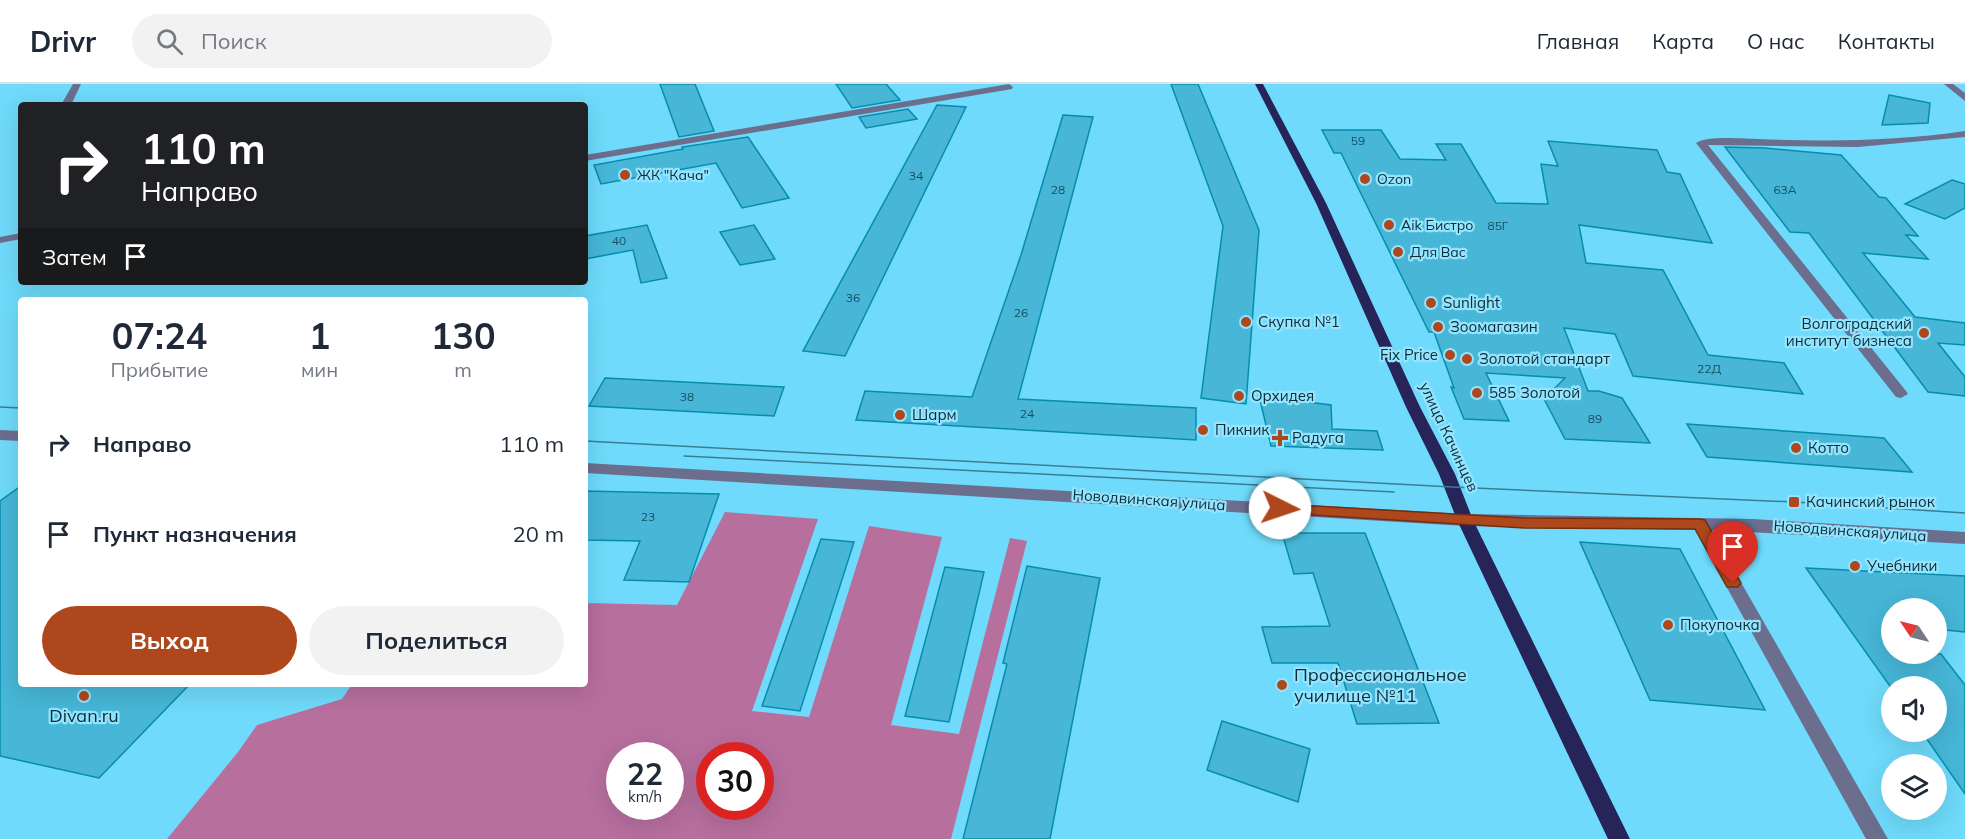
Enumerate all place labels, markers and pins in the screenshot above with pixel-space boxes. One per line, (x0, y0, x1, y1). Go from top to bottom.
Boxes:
place label: ЖК "Кача" (637, 166, 709, 184)
marker: ЖК "Кача" (618, 168, 632, 182)
place label: Ozon (1377, 170, 1411, 188)
marker: Ozon (1358, 172, 1372, 186)
place label: Aik Бистро (1401, 216, 1473, 234)
marker: Aik Бистро (1382, 218, 1396, 232)
place label: Для Вас (1410, 243, 1466, 261)
marker: Для Вас (1391, 245, 1405, 259)
place label: Sunlight (1443, 293, 1500, 312)
marker: Sunlight (1424, 296, 1438, 310)
place label: Скупка №1 (1258, 312, 1340, 331)
place label: Волгоградский институт бизнеса (1786, 314, 1912, 350)
marker: Скупка №1 (1239, 315, 1253, 329)
place label: Зоомагазин (1450, 317, 1538, 336)
marker: Зоомагазин (1431, 320, 1445, 334)
marker: Волгоградский институт бизнеса (1917, 326, 1931, 340)
place label: Fix Price (1380, 345, 1438, 364)
marker: Fix Price (1443, 348, 1457, 362)
place label: Золотой стандарт (1479, 349, 1610, 368)
marker: Золотой стандарт (1460, 352, 1474, 366)
place label: 585 Золотой (1489, 383, 1580, 402)
place label: Орхидея (1251, 386, 1314, 405)
marker: 585 Золотой (1470, 386, 1484, 400)
marker: Орхидея (1232, 389, 1246, 403)
place label: Шарм (912, 405, 957, 424)
marker: Шарм (893, 408, 907, 422)
place label: Пикник (1215, 420, 1270, 439)
marker: Пикник (1196, 423, 1210, 437)
place label: Радуга (1292, 428, 1344, 447)
marker: Радуга (1273, 431, 1287, 445)
place label: Котто (1808, 438, 1849, 457)
marker: Котто (1789, 441, 1803, 455)
place label: Качинский рынок (1806, 492, 1936, 511)
marker: Качинский рынок (1787, 495, 1801, 509)
pin (1707, 521, 1758, 583)
place label: Учебники (1866, 556, 1937, 575)
marker: Учебники (1848, 559, 1862, 573)
place label: Покупочка (1680, 615, 1760, 634)
marker: Покупочка (1661, 618, 1675, 632)
place label: Профессиональное училище №11 (1294, 663, 1467, 707)
marker: Профессиональное училище №11 (1275, 678, 1289, 692)
marker: Divan.ru (77, 689, 91, 703)
place label: Divan.ru (49, 704, 119, 727)

